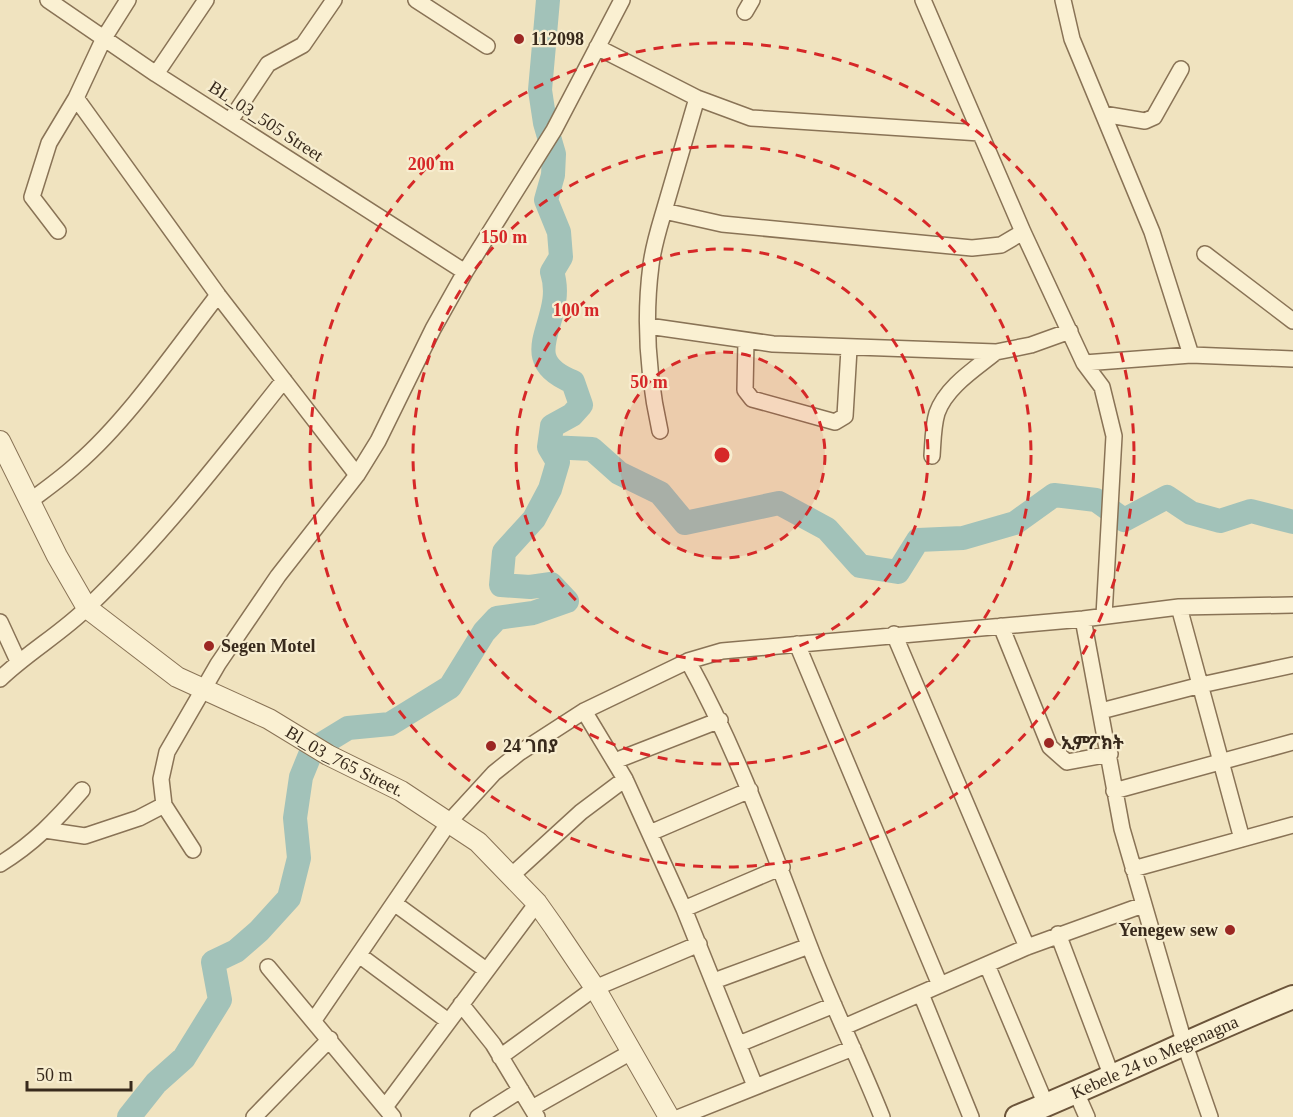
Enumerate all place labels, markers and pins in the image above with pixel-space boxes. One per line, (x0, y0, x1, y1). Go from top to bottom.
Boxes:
place label: 112098 (531, 29, 584, 49)
marker: 112098 (512, 32, 526, 46)
centre of rings (712, 445, 732, 465)
place label: Segen Motel (221, 636, 315, 656)
marker: Segen Motel (202, 639, 216, 653)
place label: ኢምፖክት (1061, 733, 1124, 753)
place label: 24 ገበያ (503, 736, 558, 756)
marker: ኢምፖክት (1042, 736, 1056, 750)
marker: 24 ገበያ (484, 739, 498, 753)
place label: Yenegew sew (1119, 920, 1218, 940)
marker: Yenegew sew (1223, 923, 1237, 937)

